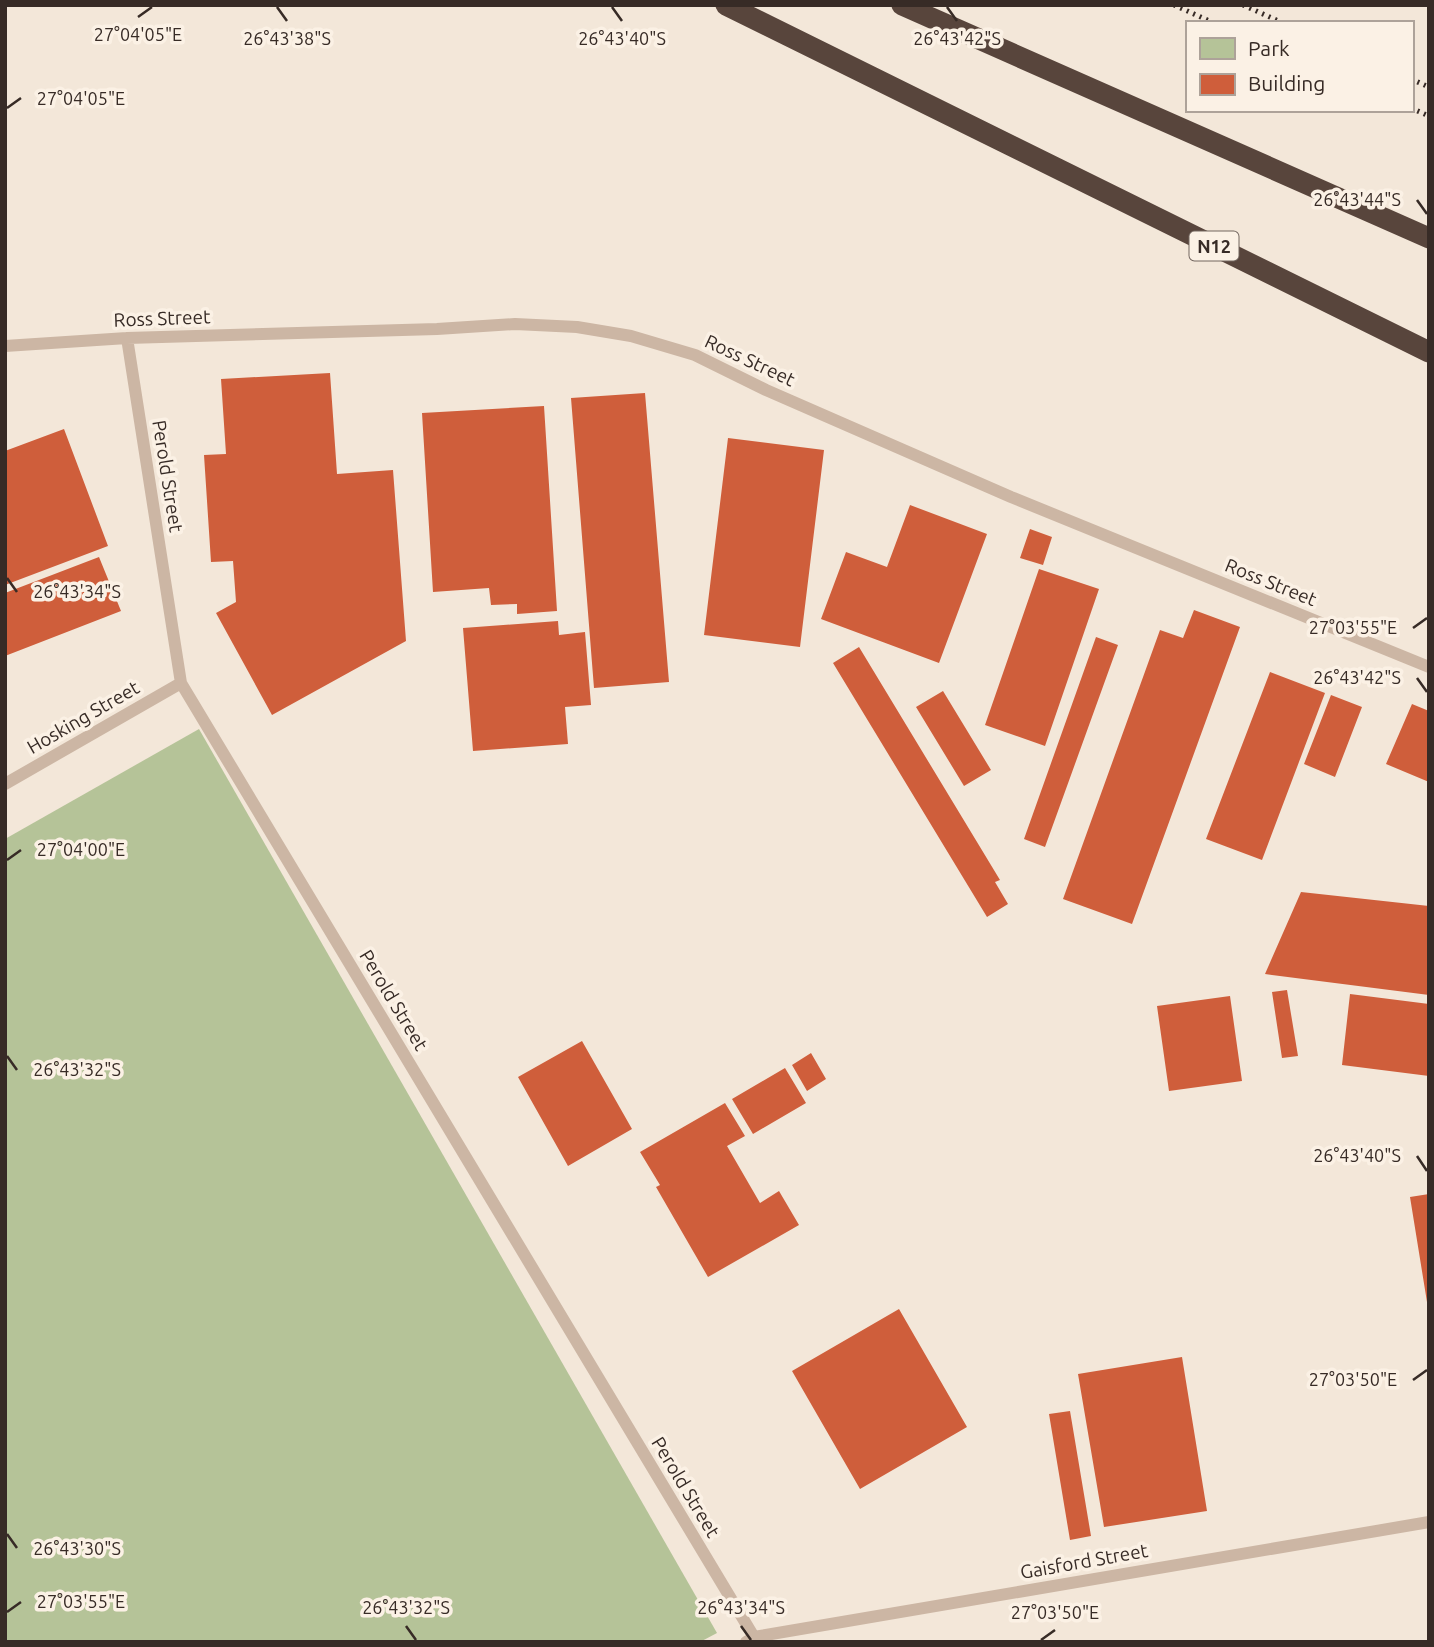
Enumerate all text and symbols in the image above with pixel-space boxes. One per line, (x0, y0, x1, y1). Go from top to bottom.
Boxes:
legend (1186, 21, 1413, 112)
text: 27°04'05"E (94, 24, 182, 44)
text: 26°43'38"S (243, 28, 331, 48)
text: 26°43'40"S (578, 28, 666, 48)
text: 26°43'42"S (913, 28, 1001, 48)
text: Park (1248, 36, 1290, 60)
text: Building (1248, 71, 1325, 95)
text: 27°04'05"E (37, 88, 125, 108)
text: 26°43'44"S (1313, 189, 1401, 209)
road number: N12 (1190, 232, 1238, 260)
street label: Ross Street (113, 305, 211, 331)
street label: Ross Street (701, 330, 799, 391)
street label: Perold Street (148, 418, 188, 534)
street label: Ross Street (1222, 554, 1320, 611)
text: 26°43'34"S (33, 581, 121, 601)
text: 27°03'55"E (1309, 617, 1397, 637)
text: 26°43'42"S (1313, 667, 1401, 687)
street label: Hosking Street (23, 676, 144, 758)
text: 27°04'00"E (37, 839, 125, 859)
street label: Perold Street (355, 946, 433, 1055)
text: 26°43'32"S (33, 1059, 121, 1079)
text: 26°43'40"S (1313, 1145, 1401, 1165)
text: 27°03'50"E (1309, 1369, 1397, 1389)
street label: Perold Street (647, 1433, 725, 1542)
text: 26°43'30"S (33, 1538, 121, 1558)
street label: Gaisford Street (1018, 1539, 1150, 1583)
text: 27°03'55"E (37, 1591, 125, 1611)
text: 26°43'32"S (362, 1597, 450, 1617)
text: 26°43'34"S (697, 1597, 785, 1617)
text: 27°03'50"E (1011, 1602, 1099, 1622)

